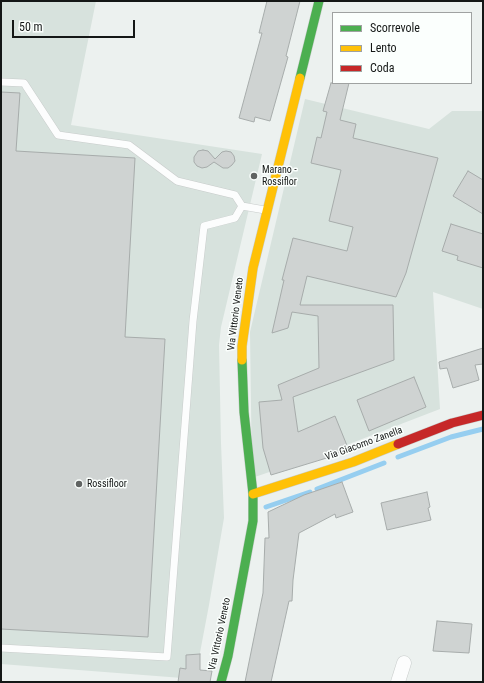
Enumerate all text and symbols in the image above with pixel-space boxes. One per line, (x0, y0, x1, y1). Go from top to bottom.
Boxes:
scale bar (14, 12, 137, 38)
legend (332, 12, 472, 84)
text: 50 m (19, 20, 43, 34)
text: Scorrevole (370, 21, 420, 35)
text: Lento (370, 41, 397, 55)
text: Coda (370, 61, 395, 75)
place label: Marano - Rossiflor (262, 164, 297, 188)
marker: Marano - Rossiflor (249, 171, 259, 181)
street label: Via Vittorio Veneto (226, 277, 246, 351)
street label: Via Giacomo Zanella (324, 424, 404, 464)
place label: Rossifloor (87, 478, 127, 490)
marker: Rossifloor (74, 479, 84, 489)
street label: Via Vittorio Veneto (206, 597, 234, 671)

